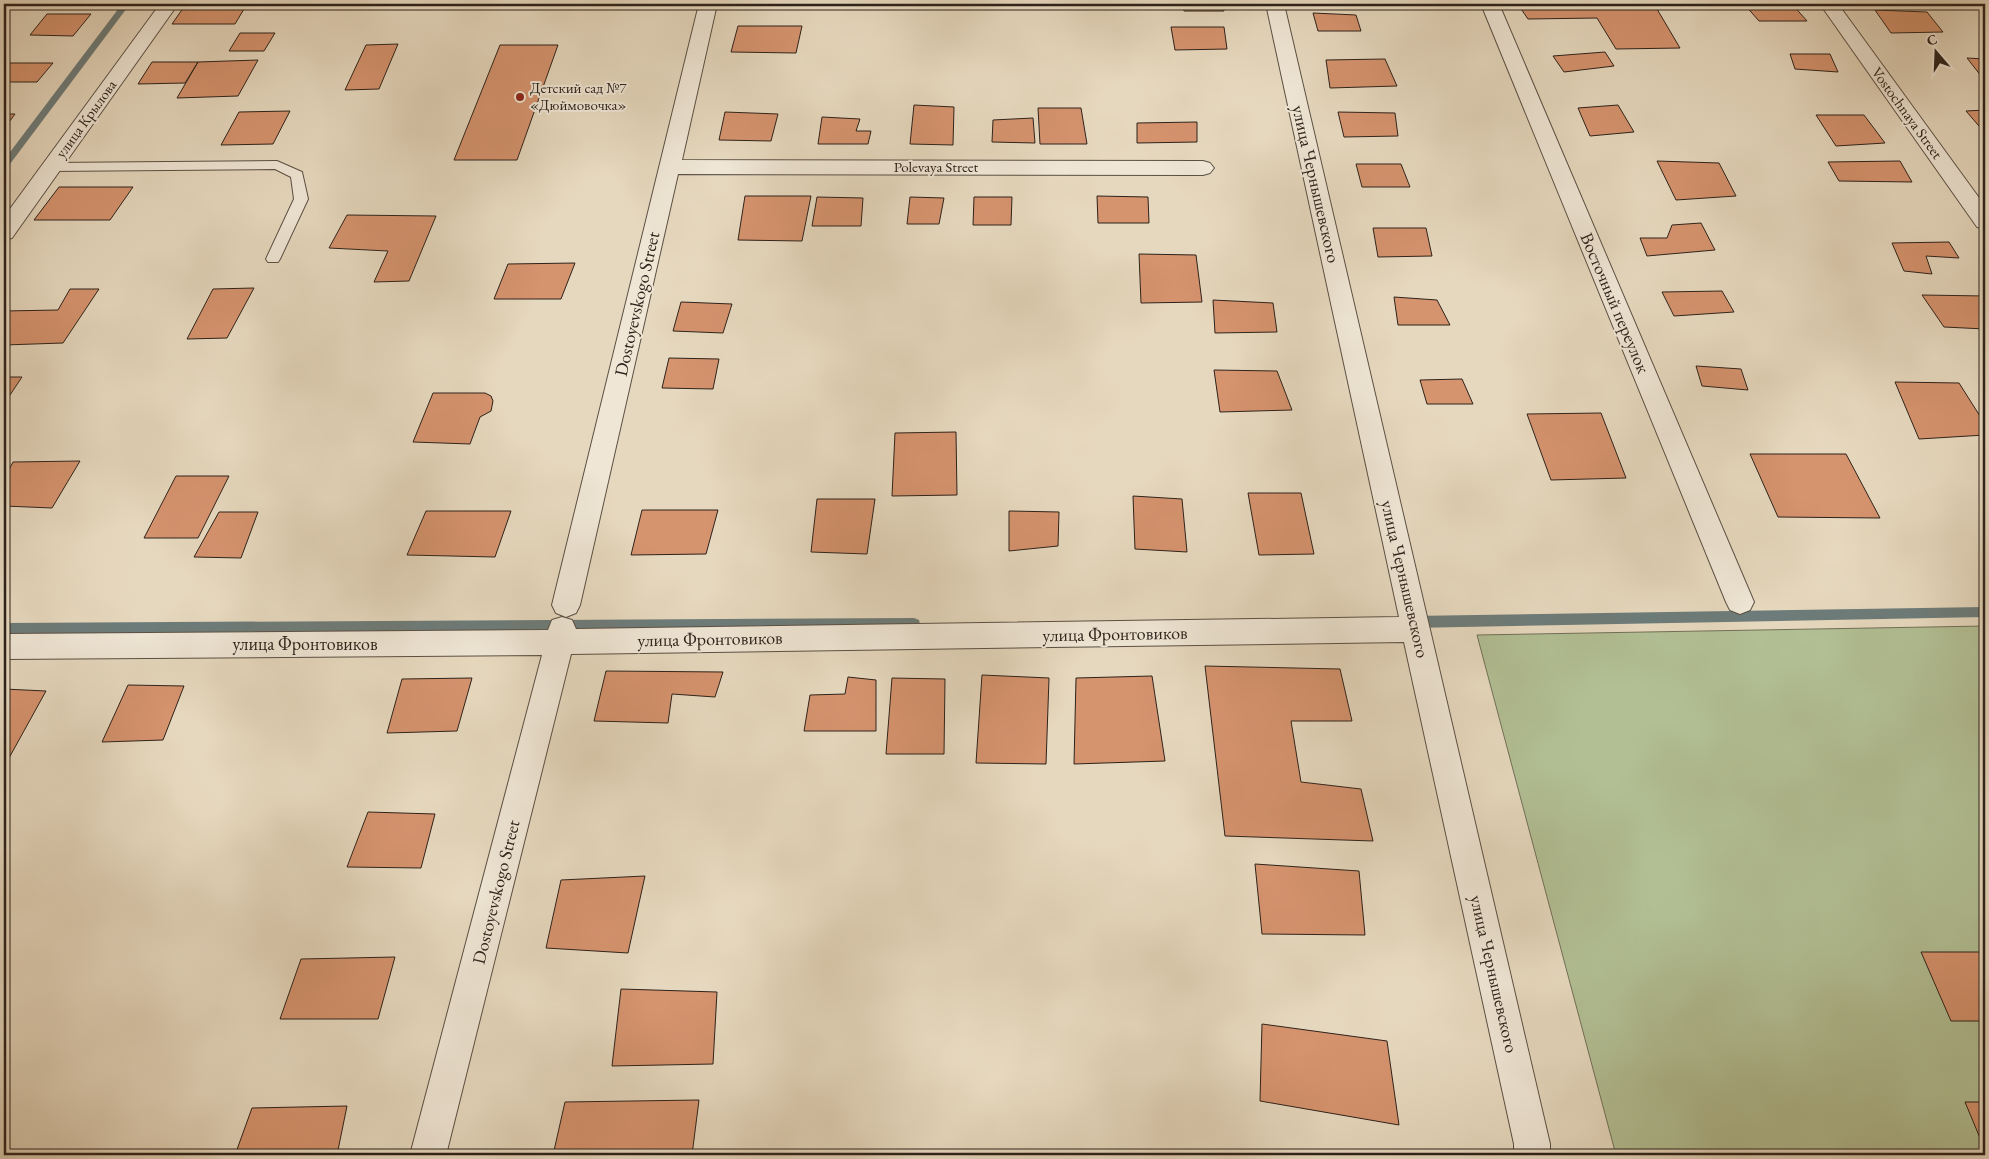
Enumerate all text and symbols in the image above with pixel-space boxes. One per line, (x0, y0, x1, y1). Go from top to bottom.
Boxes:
north arrow (1912, 28, 1962, 78)
text: С (1924, 30, 1939, 50)
street label: Vostochnaya Street (1868, 63, 1947, 163)
street label: улица Крылова (51, 76, 120, 161)
place label: Детский сад №7 «Дюймовочка» (530, 78, 627, 114)
marker: Детский сад №7 «Дюймовочка» (514, 91, 526, 103)
street label: улица Чернышевского (1287, 103, 1346, 265)
street label: Polevaya Street (894, 157, 979, 176)
street label: Dostoyevskogo Street (609, 229, 664, 378)
street label: Восточный переулок (1575, 229, 1656, 377)
street label: улица Чернышевского (1376, 498, 1435, 660)
street label: улица Фронтовиков (1042, 621, 1188, 646)
street label: улица Фронтовиков (637, 626, 783, 651)
street label: улица Фронтовиков (232, 632, 378, 655)
street label: Dostoyevskogo Street (466, 817, 525, 966)
street label: улица Чернышевского (1465, 893, 1524, 1055)

